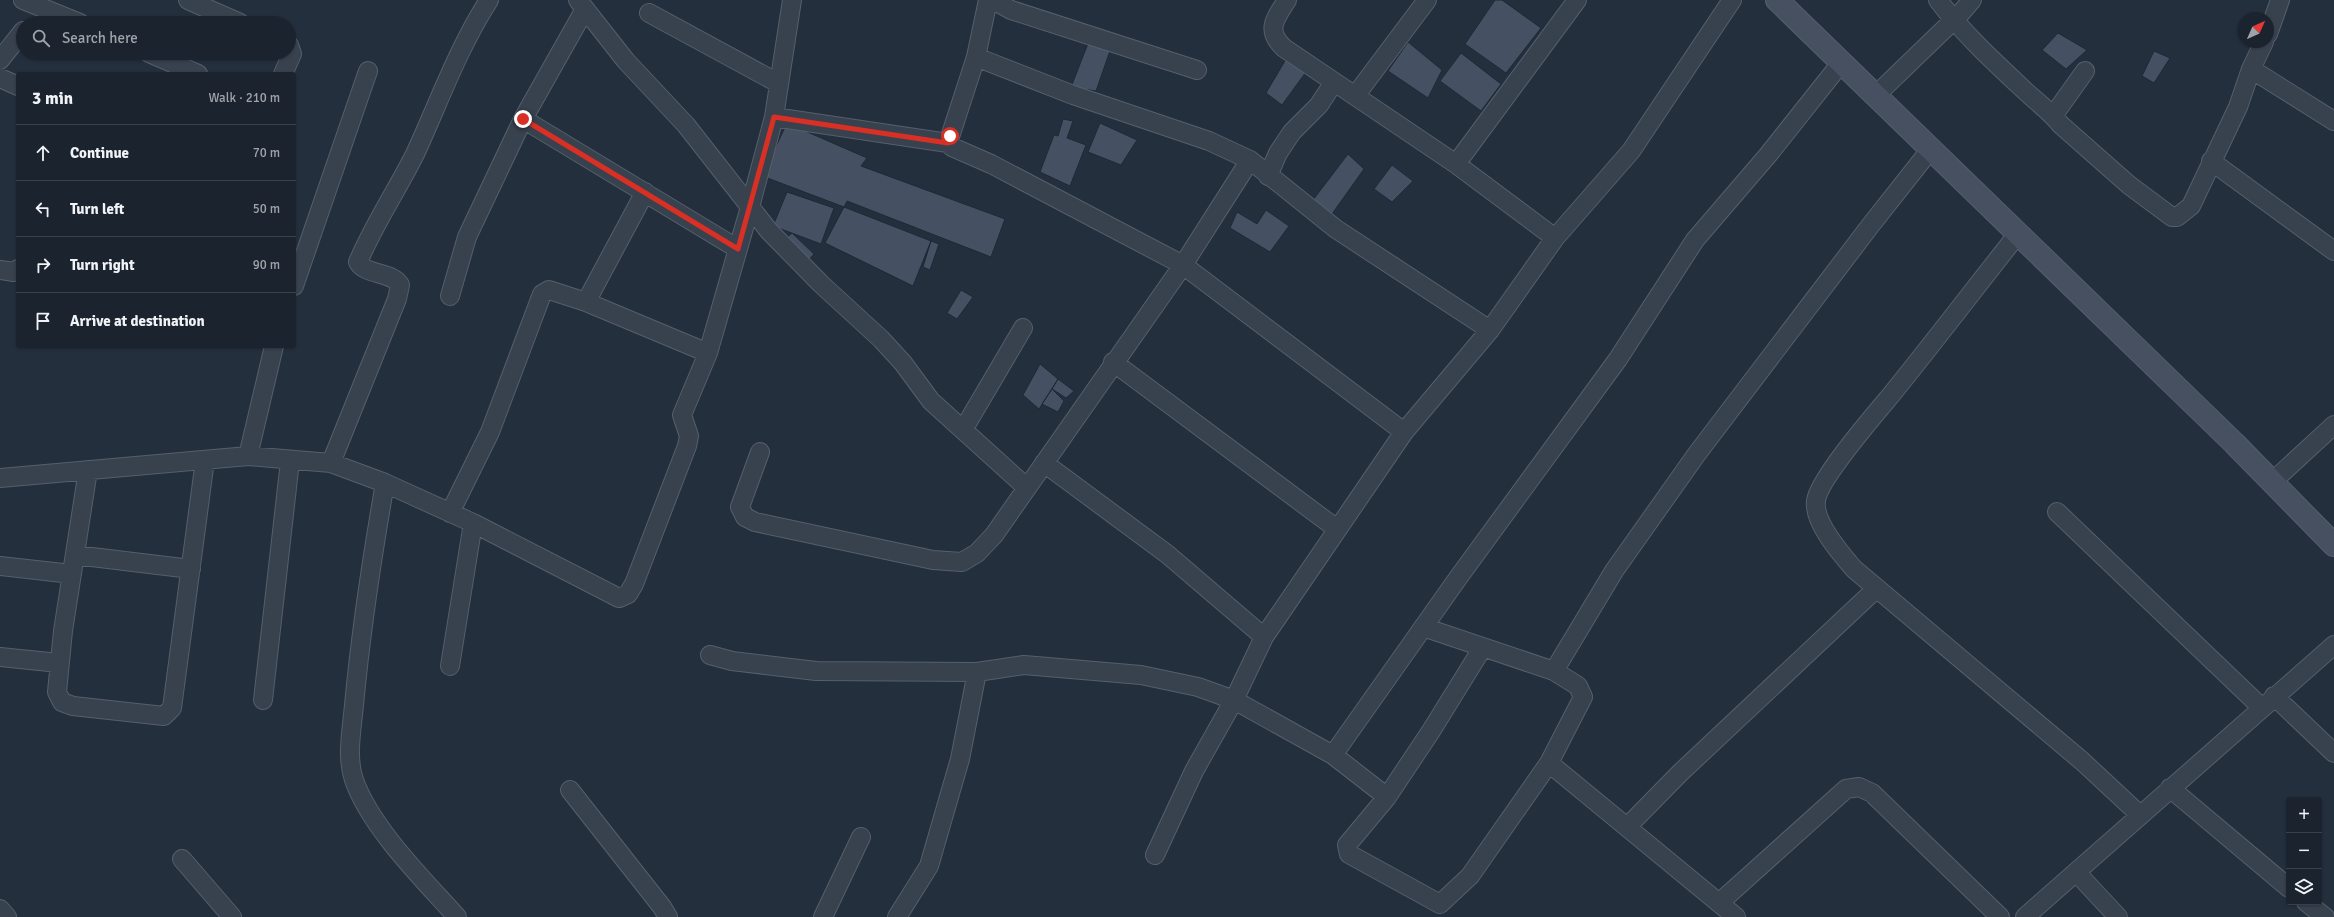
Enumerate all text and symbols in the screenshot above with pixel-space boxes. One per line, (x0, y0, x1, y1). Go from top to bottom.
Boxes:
north arrow (2238, 12, 2274, 48)
search box (16, 16, 296, 60)
icon: search (30, 27, 52, 49)
text: Search here (62, 29, 138, 47)
text: 3 min (32, 88, 73, 109)
text: Walk · 210 m (209, 90, 280, 106)
route end (514, 110, 532, 128)
route start (941, 127, 959, 145)
icon: ahead (32, 142, 54, 164)
text: Continue (70, 144, 129, 162)
text: 70 m (253, 145, 280, 161)
icon: left (32, 198, 54, 220)
text: Turn left (70, 200, 124, 218)
text: 50 m (253, 201, 280, 217)
icon: right (32, 254, 54, 276)
text: Turn right (70, 256, 135, 274)
text: 90 m (253, 257, 280, 273)
icon: arrive (32, 310, 54, 332)
text: Arrive at destination (70, 312, 205, 330)
map controls (2286, 797, 2322, 905)
button: + (2286, 797, 2322, 833)
button: − (2286, 833, 2322, 869)
button: layers (2286, 869, 2322, 905)

